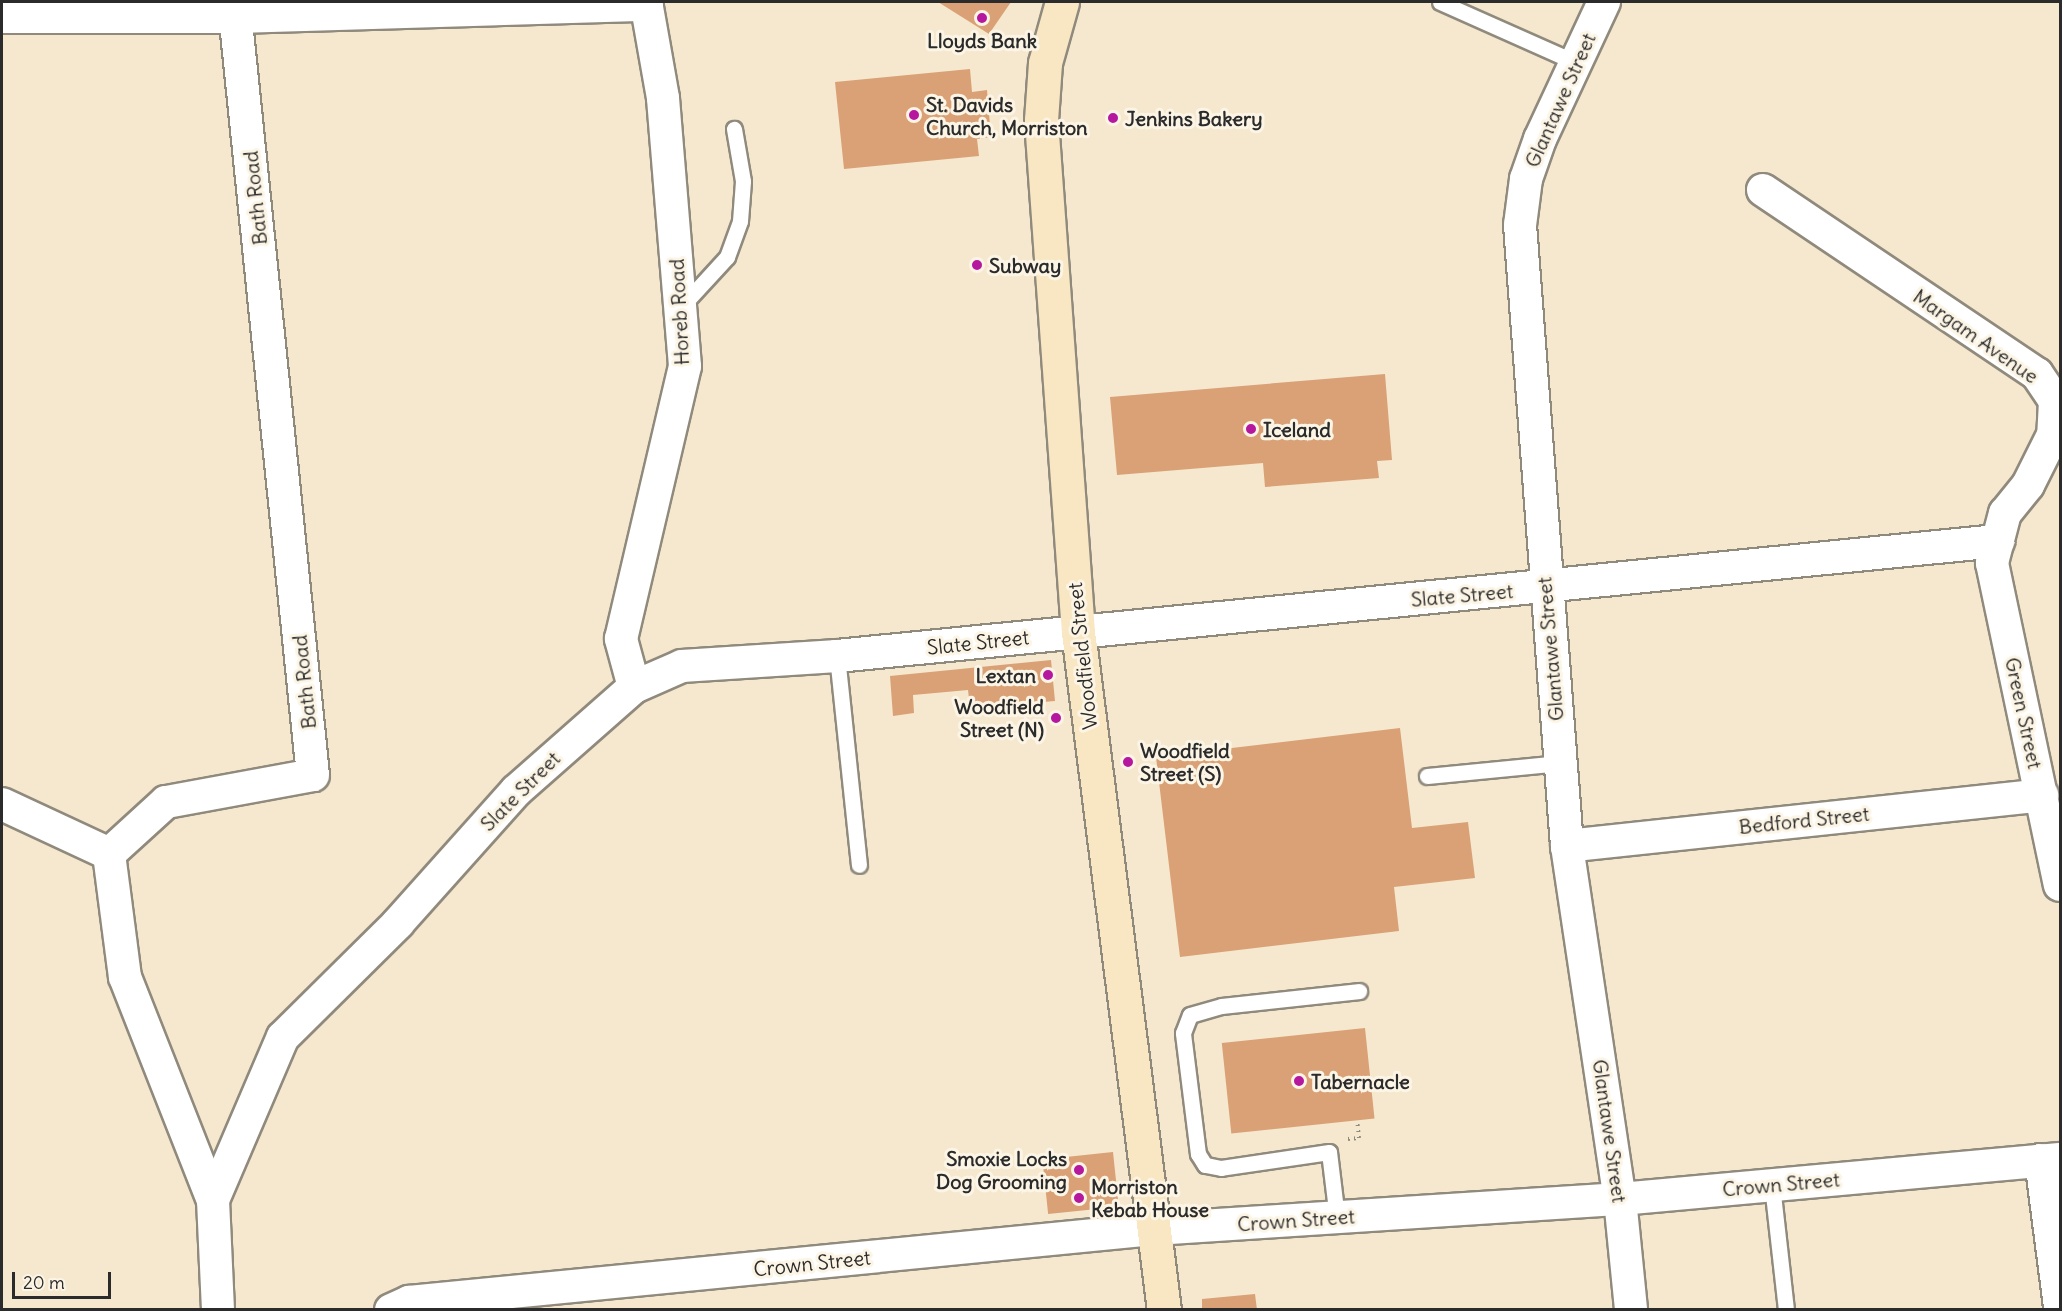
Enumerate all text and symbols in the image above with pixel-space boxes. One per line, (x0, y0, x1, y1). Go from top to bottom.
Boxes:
marker: Lloyds Bank (975, 11, 989, 25)
place label: Lloyds Bank (927, 28, 1037, 52)
street label: Glantawe Street (1520, 29, 1600, 171)
place label: St. Davids Church, Morriston (926, 92, 1088, 139)
place label: Jenkins Bakery (1125, 106, 1262, 130)
marker: St. Davids Church, Morriston (907, 108, 921, 122)
marker: Jenkins Bakery (1106, 111, 1120, 125)
street label: Bath Road (238, 150, 272, 246)
place label: Subway (989, 253, 1061, 277)
street label: Horeb Road (664, 258, 694, 366)
marker: Subway (970, 258, 984, 272)
street label: Margam Avenue (1909, 284, 2043, 388)
place label: Iceland (1263, 417, 1331, 441)
marker: Iceland (1244, 422, 1258, 436)
street label: Glantawe Street (1532, 576, 1568, 722)
street label: Slate Street (1410, 579, 1514, 611)
street label: Woodfield Street (1062, 581, 1102, 731)
street label: Slate Street (926, 625, 1030, 659)
street label: Bath Road (287, 634, 321, 730)
street label: Green Street (2000, 655, 2048, 771)
place label: Lextan (975, 663, 1036, 687)
marker: Lextan (1041, 668, 1055, 682)
place label: Woodfield Street (N) (954, 694, 1044, 741)
marker: Woodfield Street (N) (1049, 711, 1063, 725)
place label: Woodfield Street (S) (1140, 738, 1230, 785)
street label: Slate Street (475, 746, 565, 836)
marker: Woodfield Street (S) (1121, 755, 1135, 769)
street label: Bedford Street (1738, 801, 1870, 839)
street label: Glantawe Street (1588, 1058, 1632, 1204)
place label: Tabernacle (1311, 1069, 1410, 1093)
marker: Tabernacle (1292, 1074, 1306, 1088)
place label: Smoxie Locks Dog Grooming (936, 1146, 1067, 1193)
marker: Smoxie Locks Dog Grooming (1072, 1163, 1086, 1177)
street label: Crown Street (1721, 1167, 1841, 1201)
place label: Morriston Kebab House (1091, 1174, 1209, 1221)
marker: Morriston Kebab House (1072, 1191, 1086, 1205)
street label: Crown Street (1236, 1204, 1356, 1236)
street label: Crown Street (752, 1245, 872, 1281)
scale bar (15, 1260, 114, 1298)
text: 20 m (23, 1271, 65, 1294)

